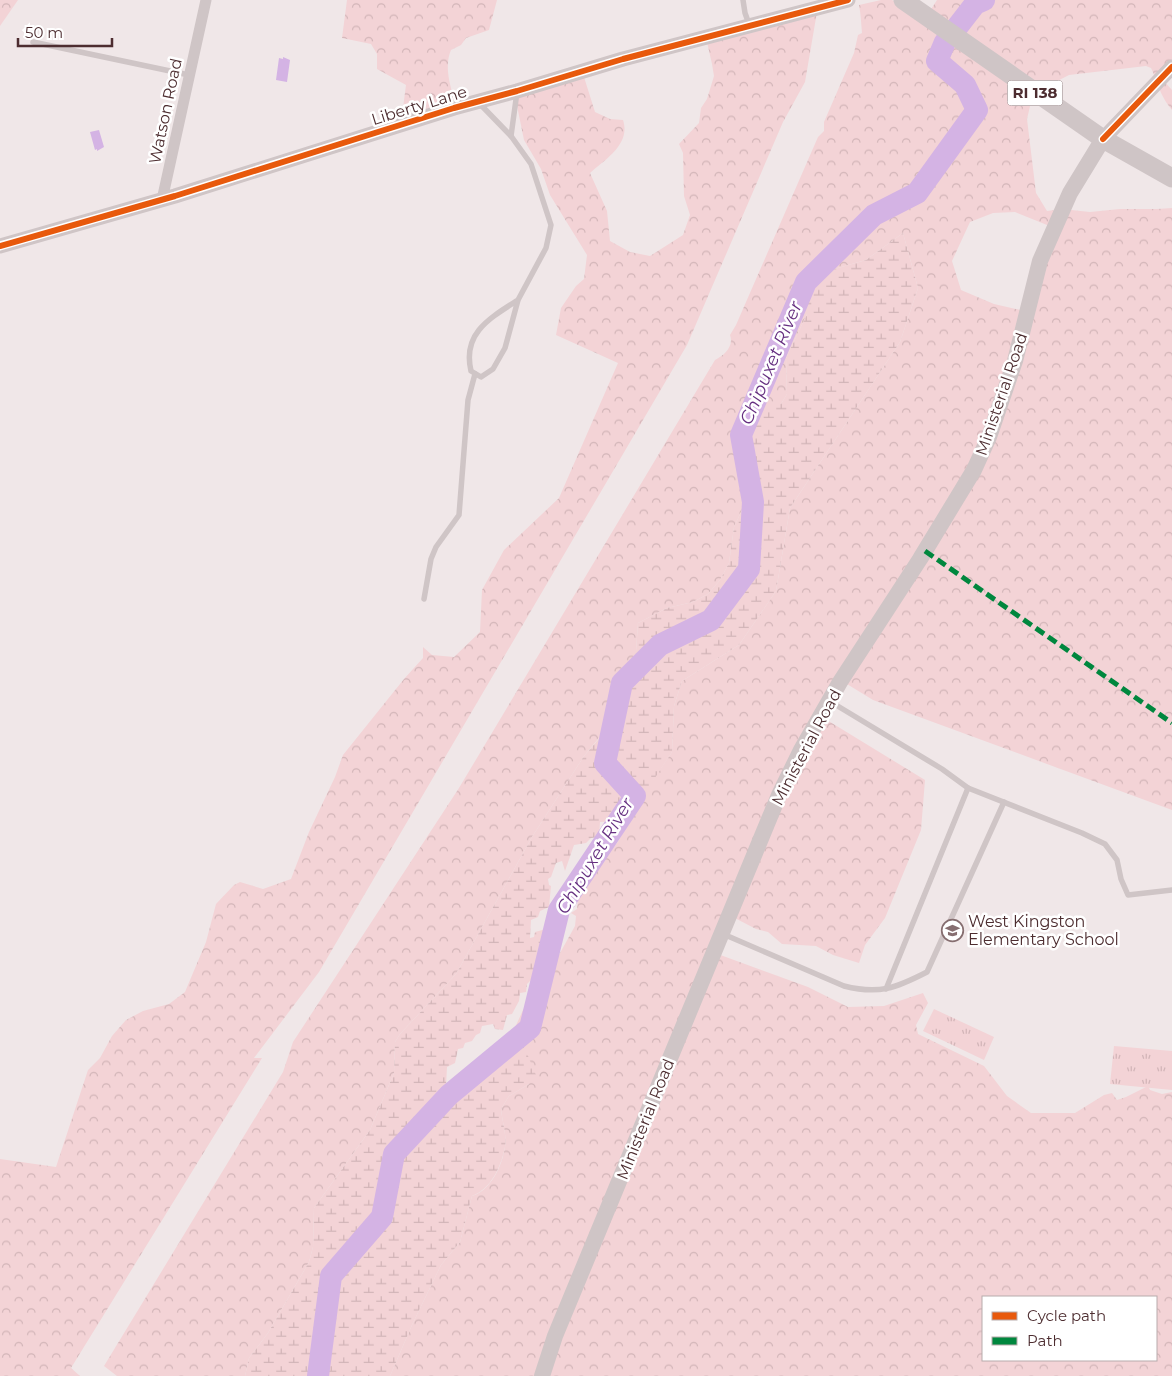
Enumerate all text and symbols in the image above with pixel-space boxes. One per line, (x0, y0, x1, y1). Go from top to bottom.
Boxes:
scale bar (18, 15, 111, 47)
text: 50 m (25, 23, 63, 42)
street label: Watson Road (145, 57, 186, 166)
road number: RI 138 (1008, 80, 1062, 106)
street label: Liberty Lane (369, 82, 469, 129)
water label: Chipuxet River (735, 297, 807, 428)
street label: Ministerial Road (972, 330, 1031, 458)
street label: Ministerial Road (768, 686, 845, 809)
water label: Chipuxet River (552, 793, 639, 918)
place label: West Kingston Elementary School (968, 912, 1119, 949)
school or university icon: West Kingston Elementary School (940, 918, 964, 942)
street label: Ministerial Road (613, 1056, 678, 1182)
legend (982, 1296, 1157, 1361)
text: Cycle path (1027, 1306, 1106, 1325)
text: Path (1027, 1331, 1063, 1350)

